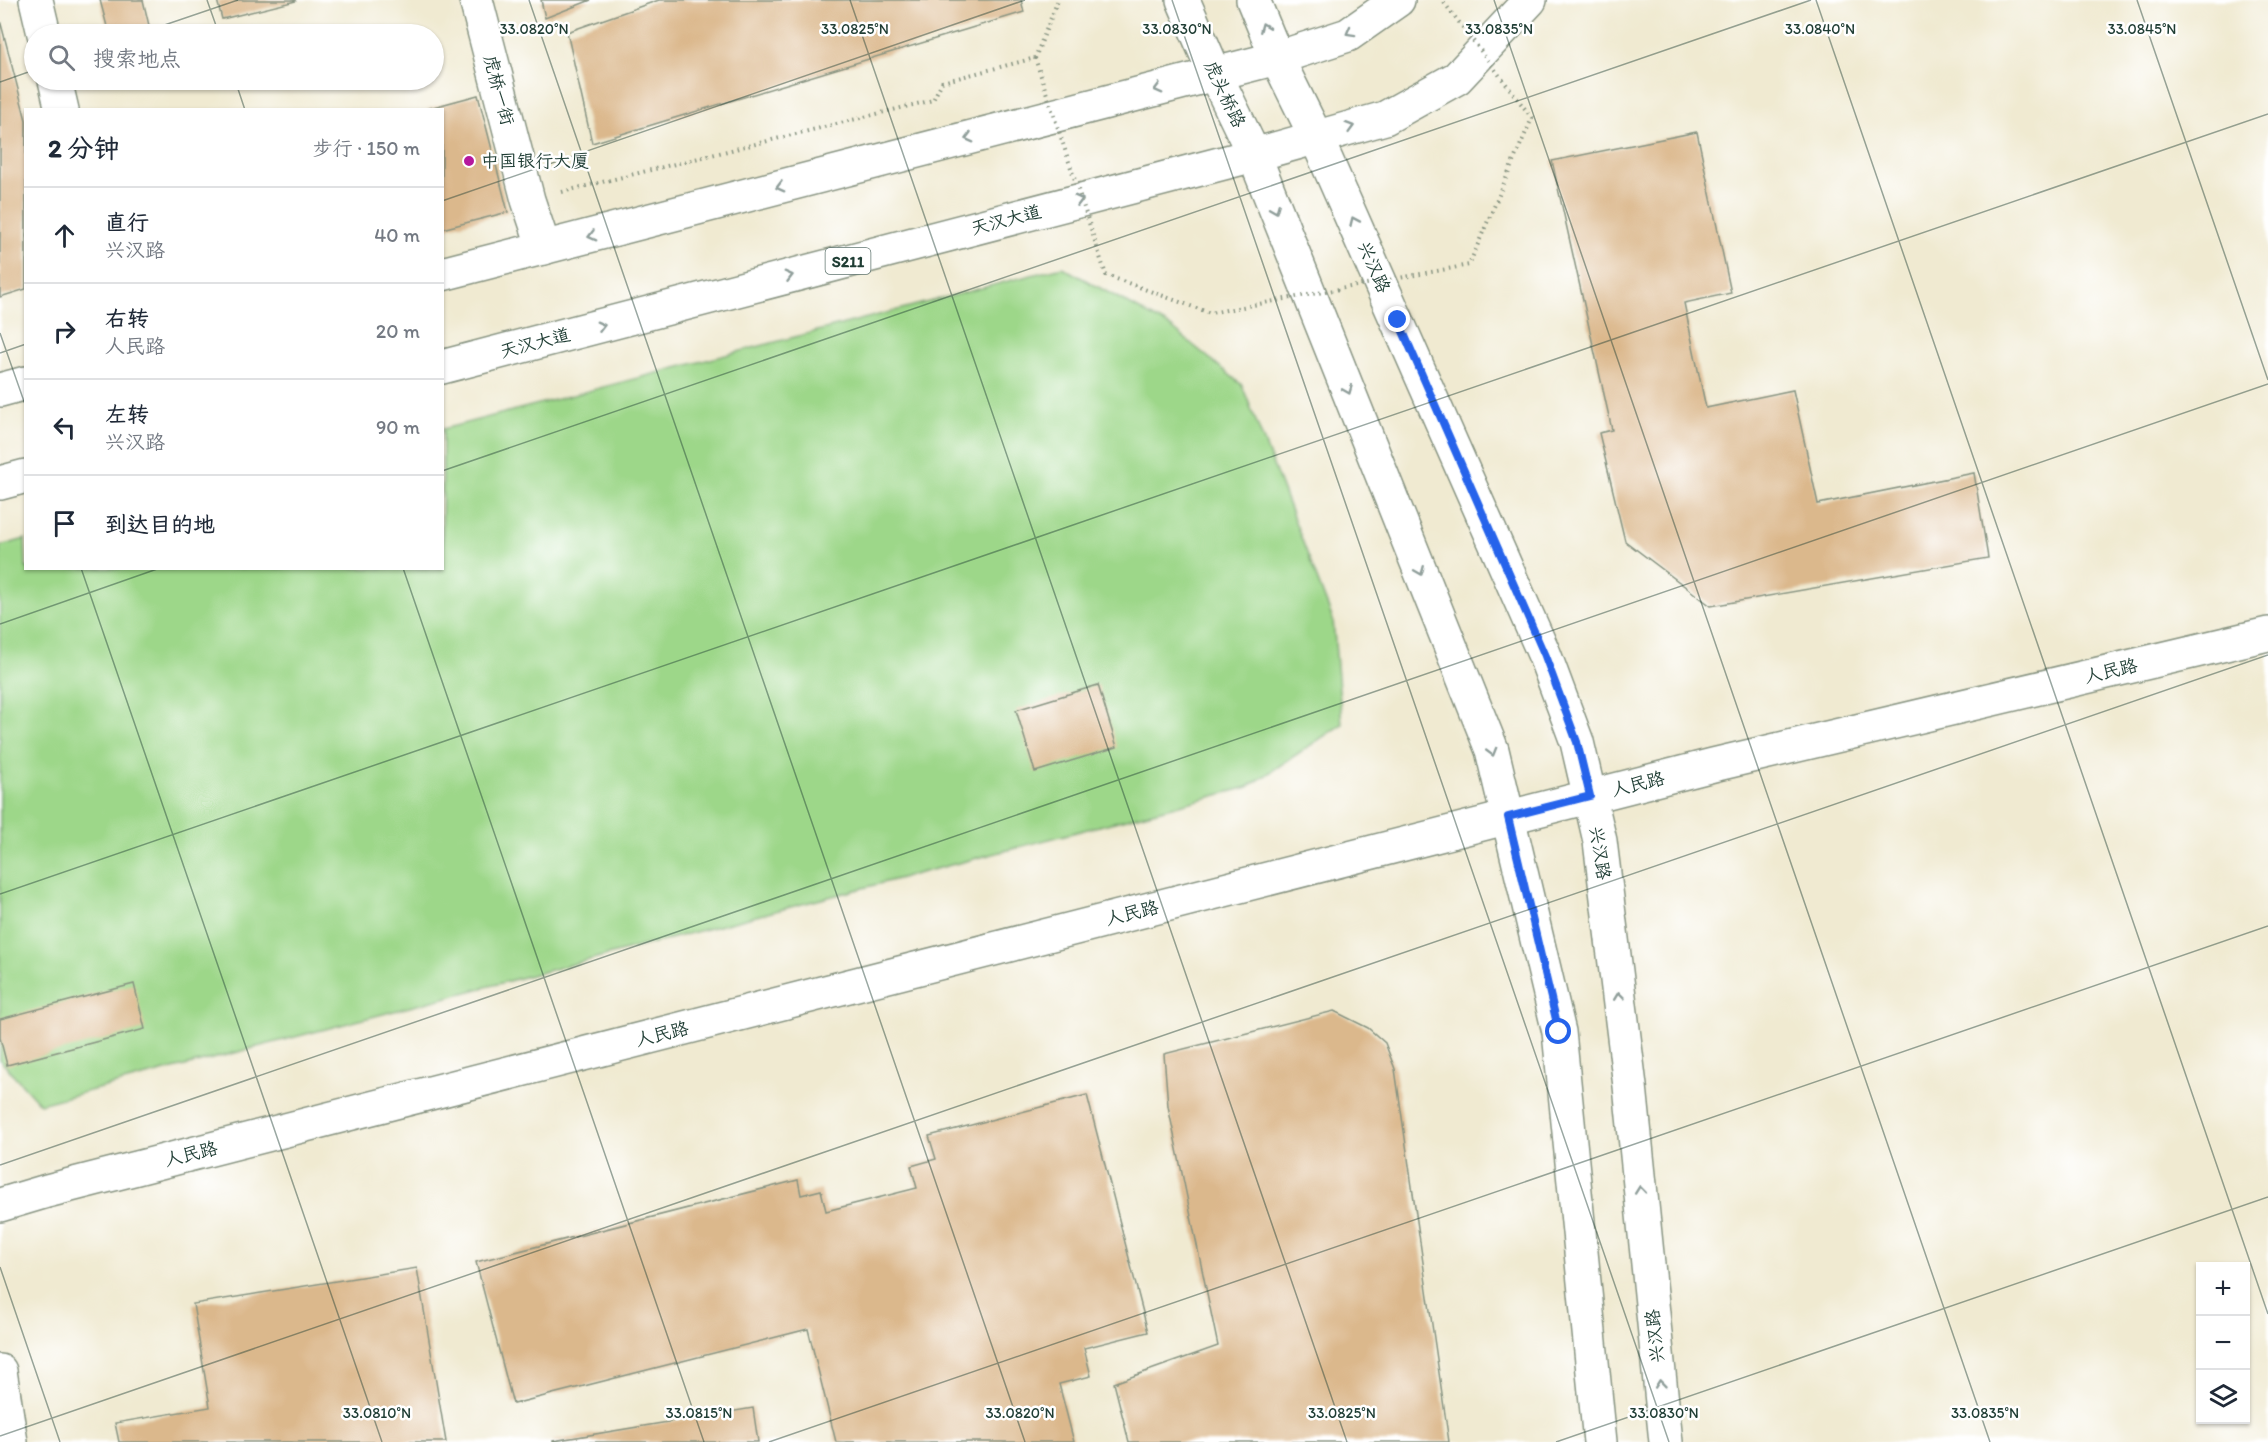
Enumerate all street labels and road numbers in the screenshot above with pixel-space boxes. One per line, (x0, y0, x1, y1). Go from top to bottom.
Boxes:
street label: 虎桥一街 (479, 52, 519, 128)
street label: 虎头桥路 (1200, 57, 1250, 131)
street label: 天汉大道 (968, 200, 1044, 240)
street label: 兴汉路 (1353, 238, 1395, 296)
road number: S211 (826, 248, 870, 274)
street label: 天汉大道 (497, 323, 573, 363)
street label: 人民路 (2082, 654, 2140, 688)
street label: 人民路 (1609, 767, 1667, 801)
street label: 兴汉路 (1585, 825, 1615, 881)
street label: 人民路 (1103, 896, 1161, 930)
street label: 人民路 (633, 1017, 691, 1051)
street label: 人民路 (162, 1137, 220, 1171)
street label: 兴汉路 (1641, 1308, 1669, 1364)

